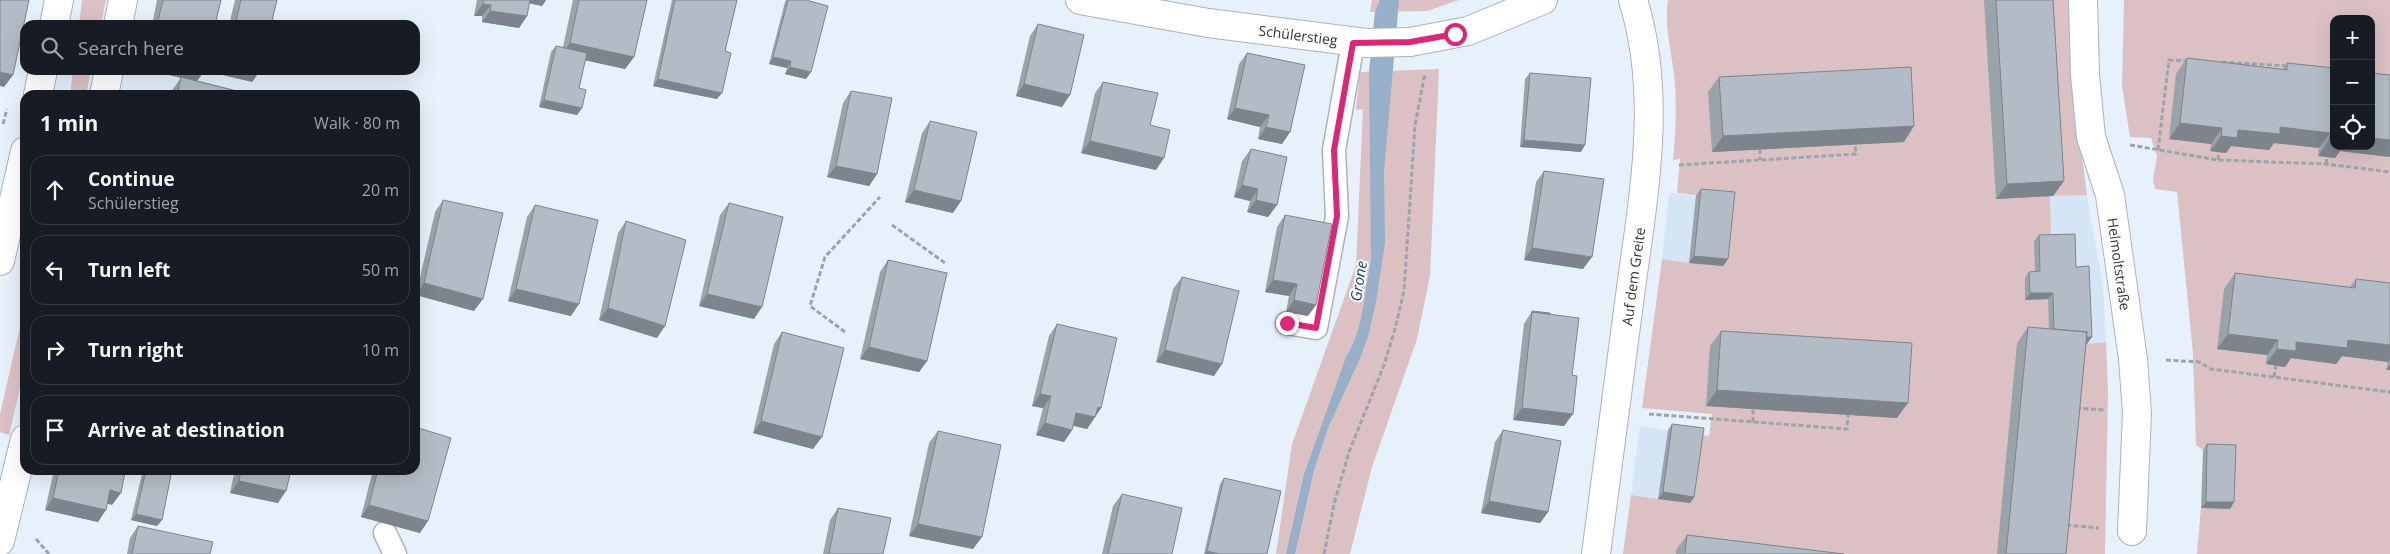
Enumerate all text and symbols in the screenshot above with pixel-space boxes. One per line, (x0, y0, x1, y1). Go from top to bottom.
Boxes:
map controls (2330, 15, 2375, 150)
button: + (2330, 15, 2375, 60)
search box (20, 20, 420, 75)
street label: Schülerstieg (1258, 20, 1339, 49)
route start (1444, 23, 1467, 46)
icon: search (38, 34, 66, 62)
text: Search here (78, 35, 184, 61)
button: − (2330, 60, 2375, 105)
button: locate (2330, 105, 2375, 150)
text: 1 min (40, 109, 98, 137)
text: Walk · 80 m (314, 112, 400, 134)
text: Continue (88, 166, 175, 192)
icon: ahead (41, 176, 69, 204)
text: 20 m (362, 179, 399, 201)
text: Schülerstieg (88, 192, 179, 214)
street label: Helmoltstraße (2104, 216, 2136, 312)
street label: Auf dem Greite (1617, 226, 1649, 327)
icon: left (41, 256, 69, 284)
text: Turn left (88, 257, 170, 283)
text: 50 m (362, 259, 399, 281)
water label: Grone (1345, 259, 1371, 303)
route end (1276, 312, 1299, 335)
icon: right (41, 336, 69, 364)
text: Turn right (88, 337, 183, 363)
text: 10 m (362, 339, 399, 361)
icon: arrive (41, 416, 69, 444)
text: Arrive at destination (88, 417, 285, 443)

